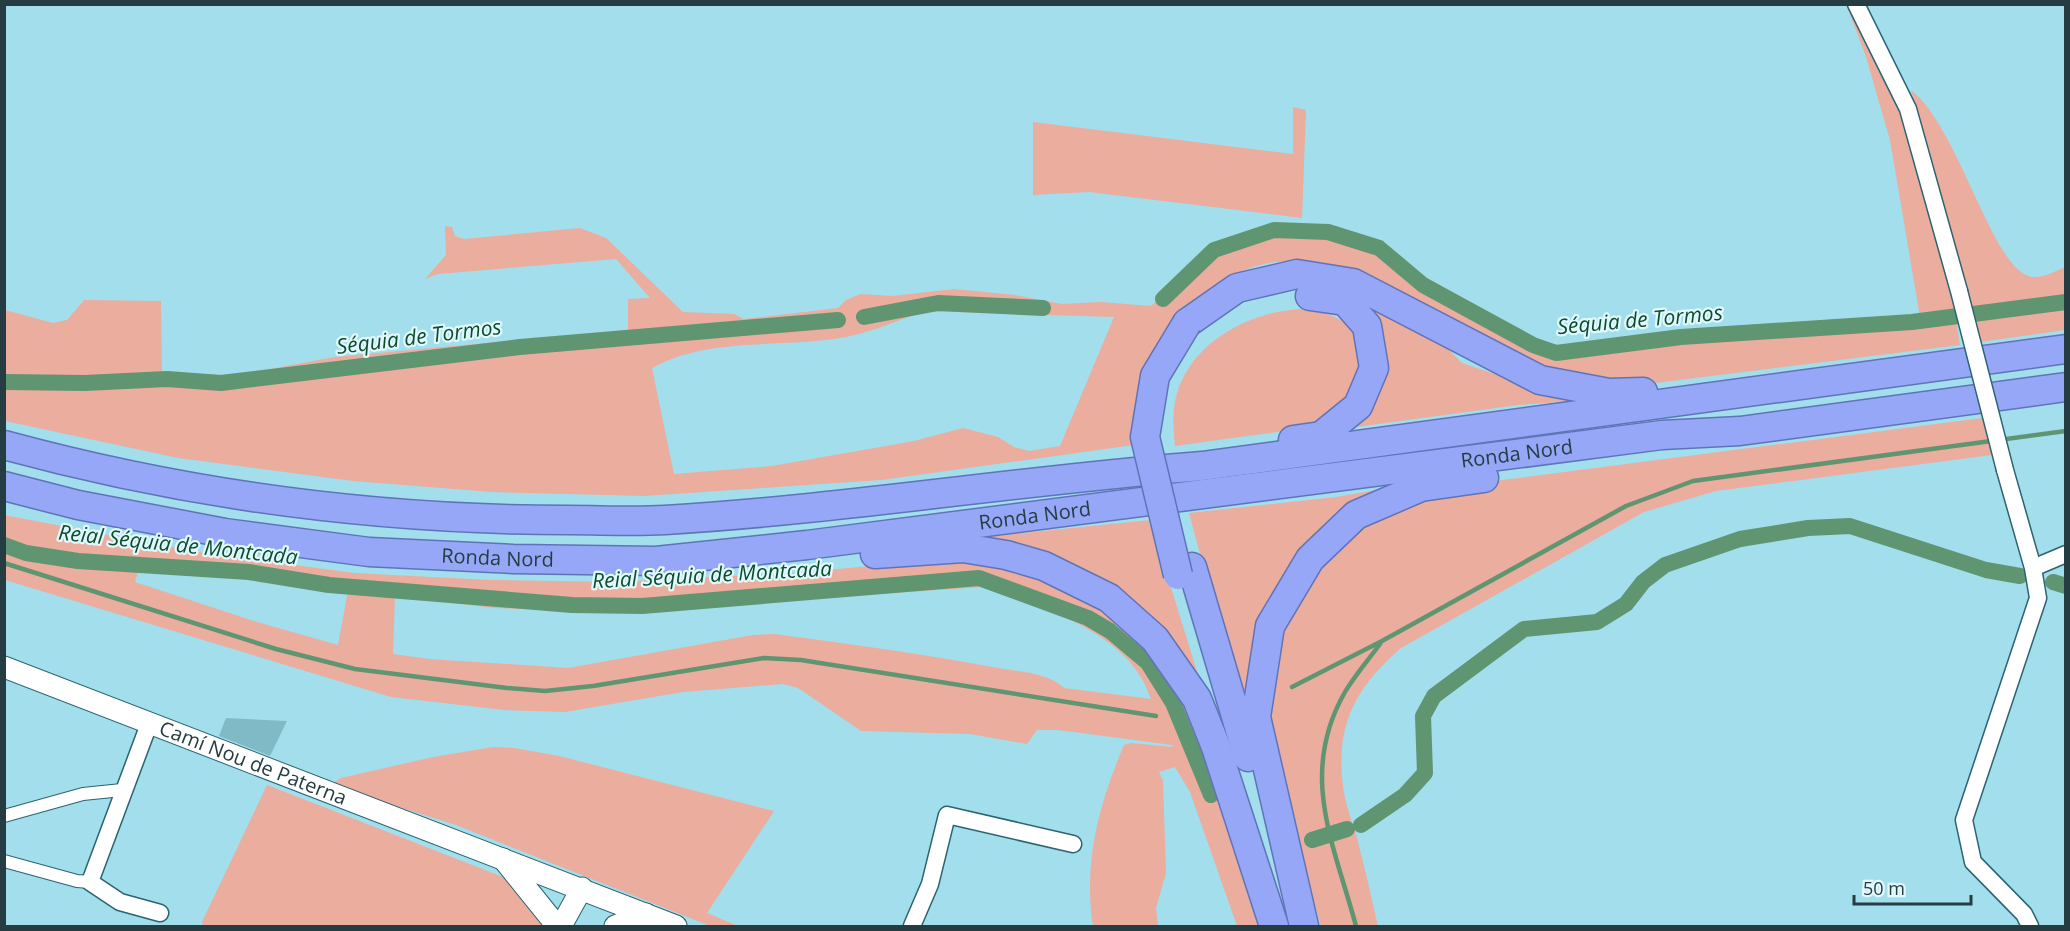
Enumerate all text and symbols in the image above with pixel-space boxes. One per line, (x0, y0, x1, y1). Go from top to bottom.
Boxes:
water label: Séquia de Tormos (1556, 298, 1724, 340)
water label: Séquia de Tormos (335, 312, 503, 360)
street label: Ronda Nord (1459, 433, 1574, 474)
street label: Ronda Nord (977, 495, 1092, 536)
water label: Reial Séquia de Montcada (57, 518, 299, 570)
street label: Ronda Nord (441, 542, 554, 573)
water label: Reial Séquia de Montcada (591, 554, 833, 594)
street label: Camí Nou de Paterna (156, 714, 351, 811)
scale bar (1854, 868, 1971, 906)
text: 50 m (1863, 876, 1905, 900)

